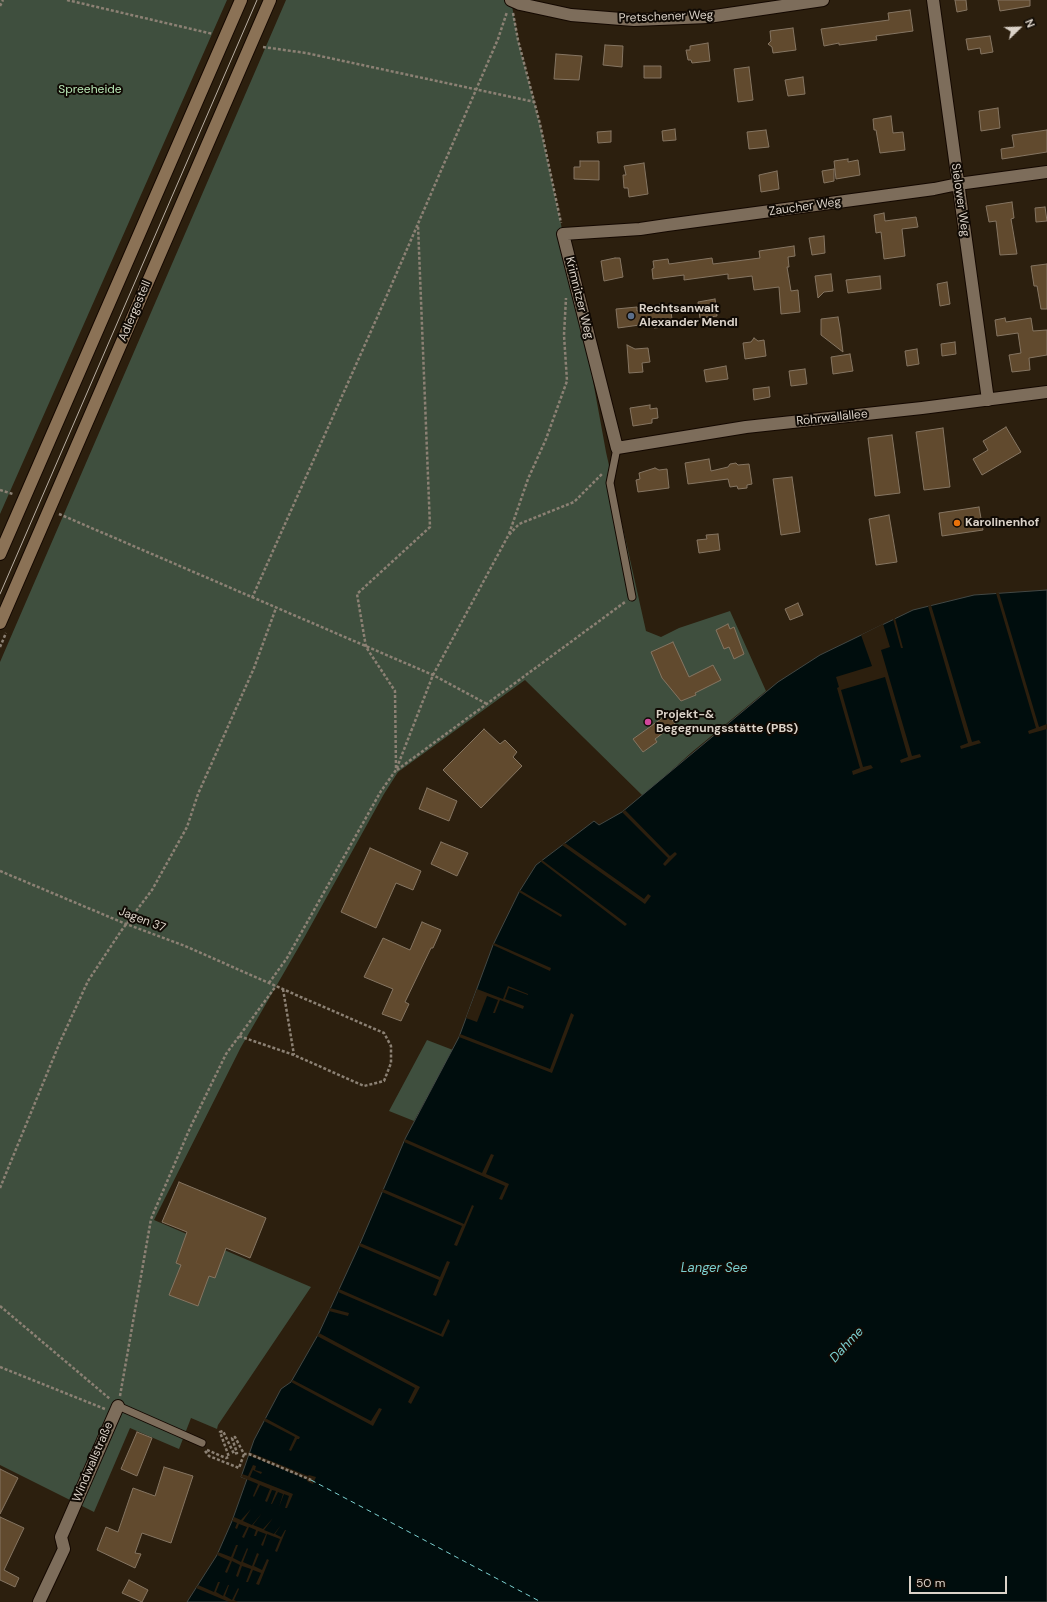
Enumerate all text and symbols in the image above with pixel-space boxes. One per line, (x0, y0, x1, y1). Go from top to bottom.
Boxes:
street label: Pretschener Weg (618, 8, 714, 26)
north arrow (999, 8, 1039, 48)
text: N (1022, 17, 1038, 30)
park label: Spreeheide (58, 83, 122, 97)
street label: Sielower Weg (948, 162, 972, 238)
street label: Zaucher Weg (768, 195, 842, 219)
street label: Krimnitzer Weg (562, 256, 596, 340)
street label: Adlergestell (116, 278, 154, 344)
place label: Rechtsanwalt Alexander Mendl (639, 302, 738, 330)
marker: Rechtsanwalt Alexander Mendl (626, 311, 636, 321)
street label: Rohrwallallee (796, 407, 868, 429)
place label: Karolinenhof (965, 516, 1039, 530)
marker: Karolinenhof (952, 518, 962, 528)
place label: Projekt-& Begegnungsstätte (PBS) (656, 708, 798, 736)
marker: Projekt-& Begegnungsstätte (PBS) (643, 717, 653, 727)
street label: Jagen 37 (116, 904, 168, 936)
water label: Langer See (681, 1261, 747, 1277)
water label: Dahme (827, 1324, 867, 1366)
street label: Windwallstraße (70, 1420, 116, 1504)
scale bar (911, 1568, 1009, 1594)
text: 50 m (916, 1575, 945, 1591)

